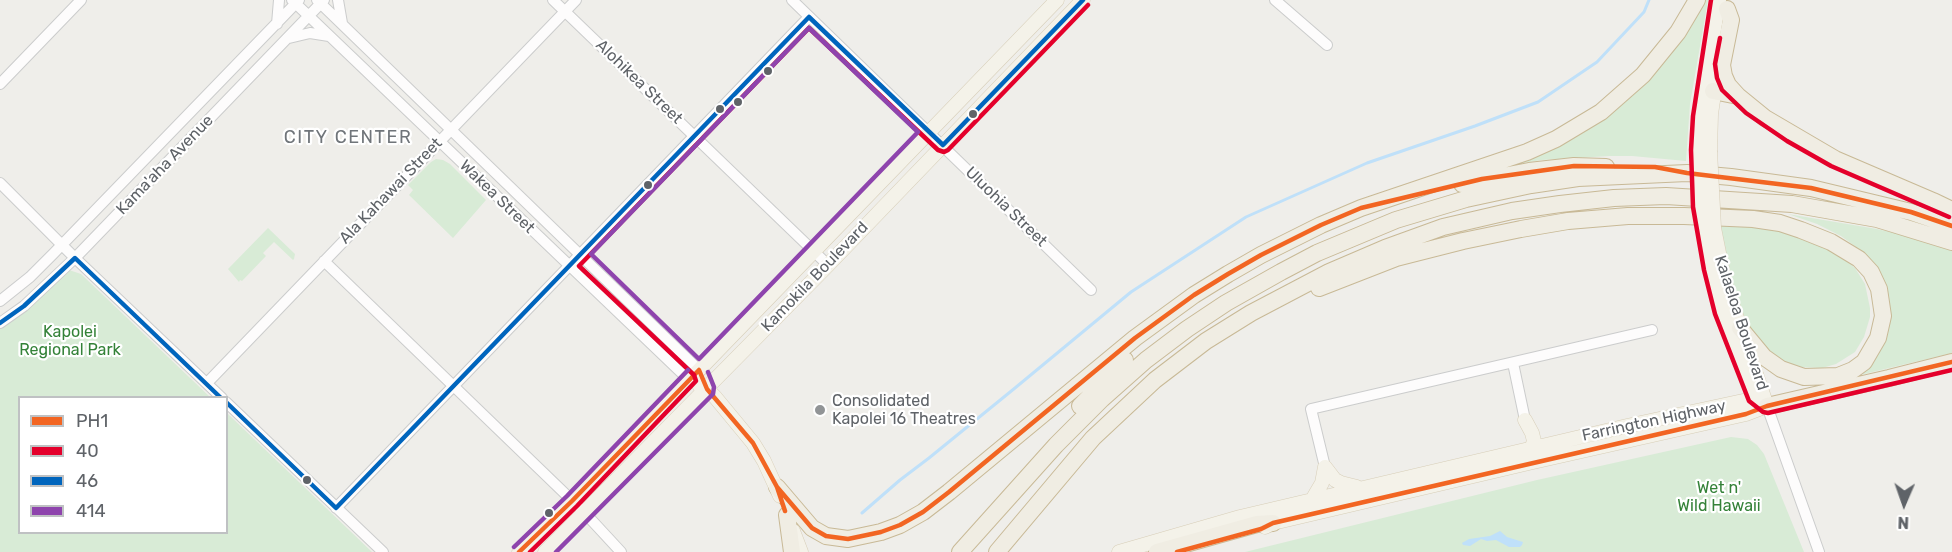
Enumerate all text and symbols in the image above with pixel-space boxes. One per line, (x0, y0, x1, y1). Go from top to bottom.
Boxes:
street label: Alohikea Street (592, 36, 686, 128)
unlabelled marker (762, 65, 774, 77)
unlabelled marker (732, 96, 744, 108)
unlabelled marker (714, 103, 726, 115)
unlabelled marker (967, 108, 979, 120)
street label: Kama'aha Avenue (112, 111, 218, 219)
district label: CITY CENTER (284, 127, 412, 149)
street label: Ala Kahawai Street (336, 134, 446, 248)
street label: Wakea Street (455, 156, 539, 238)
street label: Uluohia Street (961, 163, 1051, 251)
unlabelled marker (642, 179, 654, 191)
street label: Kamokila Boulevard (758, 218, 872, 336)
street label: Kalaeloa Boulevard (1710, 253, 1772, 393)
park label: Kapolei Regional Park (19, 322, 121, 360)
place label: Consolidated Kapolei 16 Theatres (832, 391, 976, 429)
legend (18, 396, 228, 534)
street label: Farrington Highway (1580, 396, 1728, 446)
marker: Consolidated Kapolei 16 Theatres (813, 403, 827, 417)
text: PH1 (76, 410, 108, 432)
text: 40 (76, 440, 99, 462)
text: 46 (76, 470, 98, 492)
unlabelled marker (301, 474, 313, 486)
north arrow (1874, 474, 1934, 534)
park label: Wet n' Wild Hawaii (1677, 478, 1761, 516)
text: 414 (76, 500, 106, 522)
unlabelled marker (543, 507, 555, 519)
text: N (1897, 513, 1909, 532)

